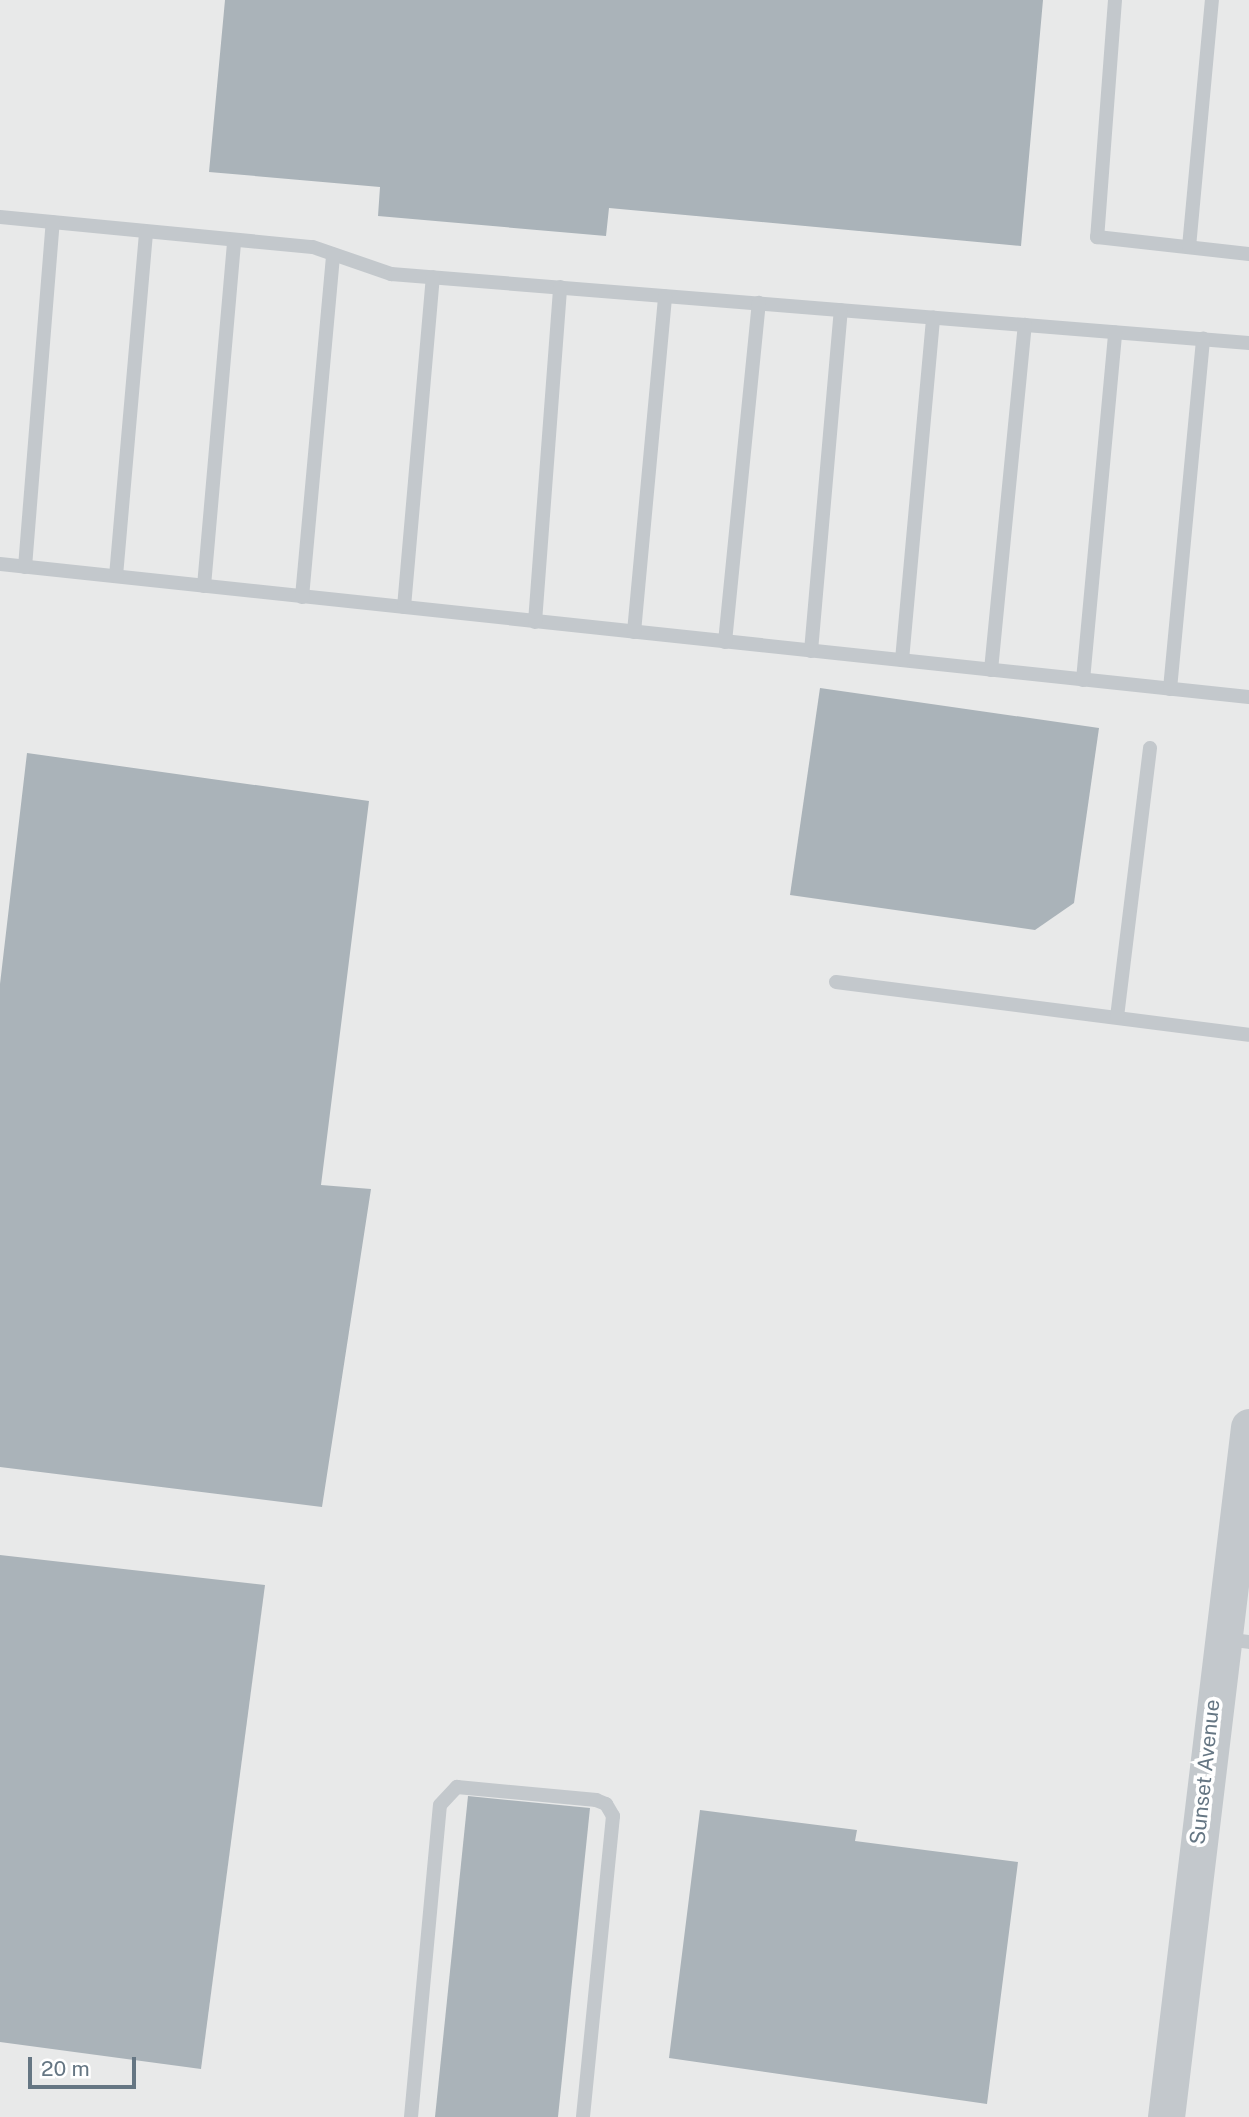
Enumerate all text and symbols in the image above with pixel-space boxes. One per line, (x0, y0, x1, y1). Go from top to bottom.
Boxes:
street label: Sunset Avenue (1185, 1698, 1225, 1846)
scale bar (32, 2044, 140, 2088)
text: 20 m (41, 2056, 90, 2081)

